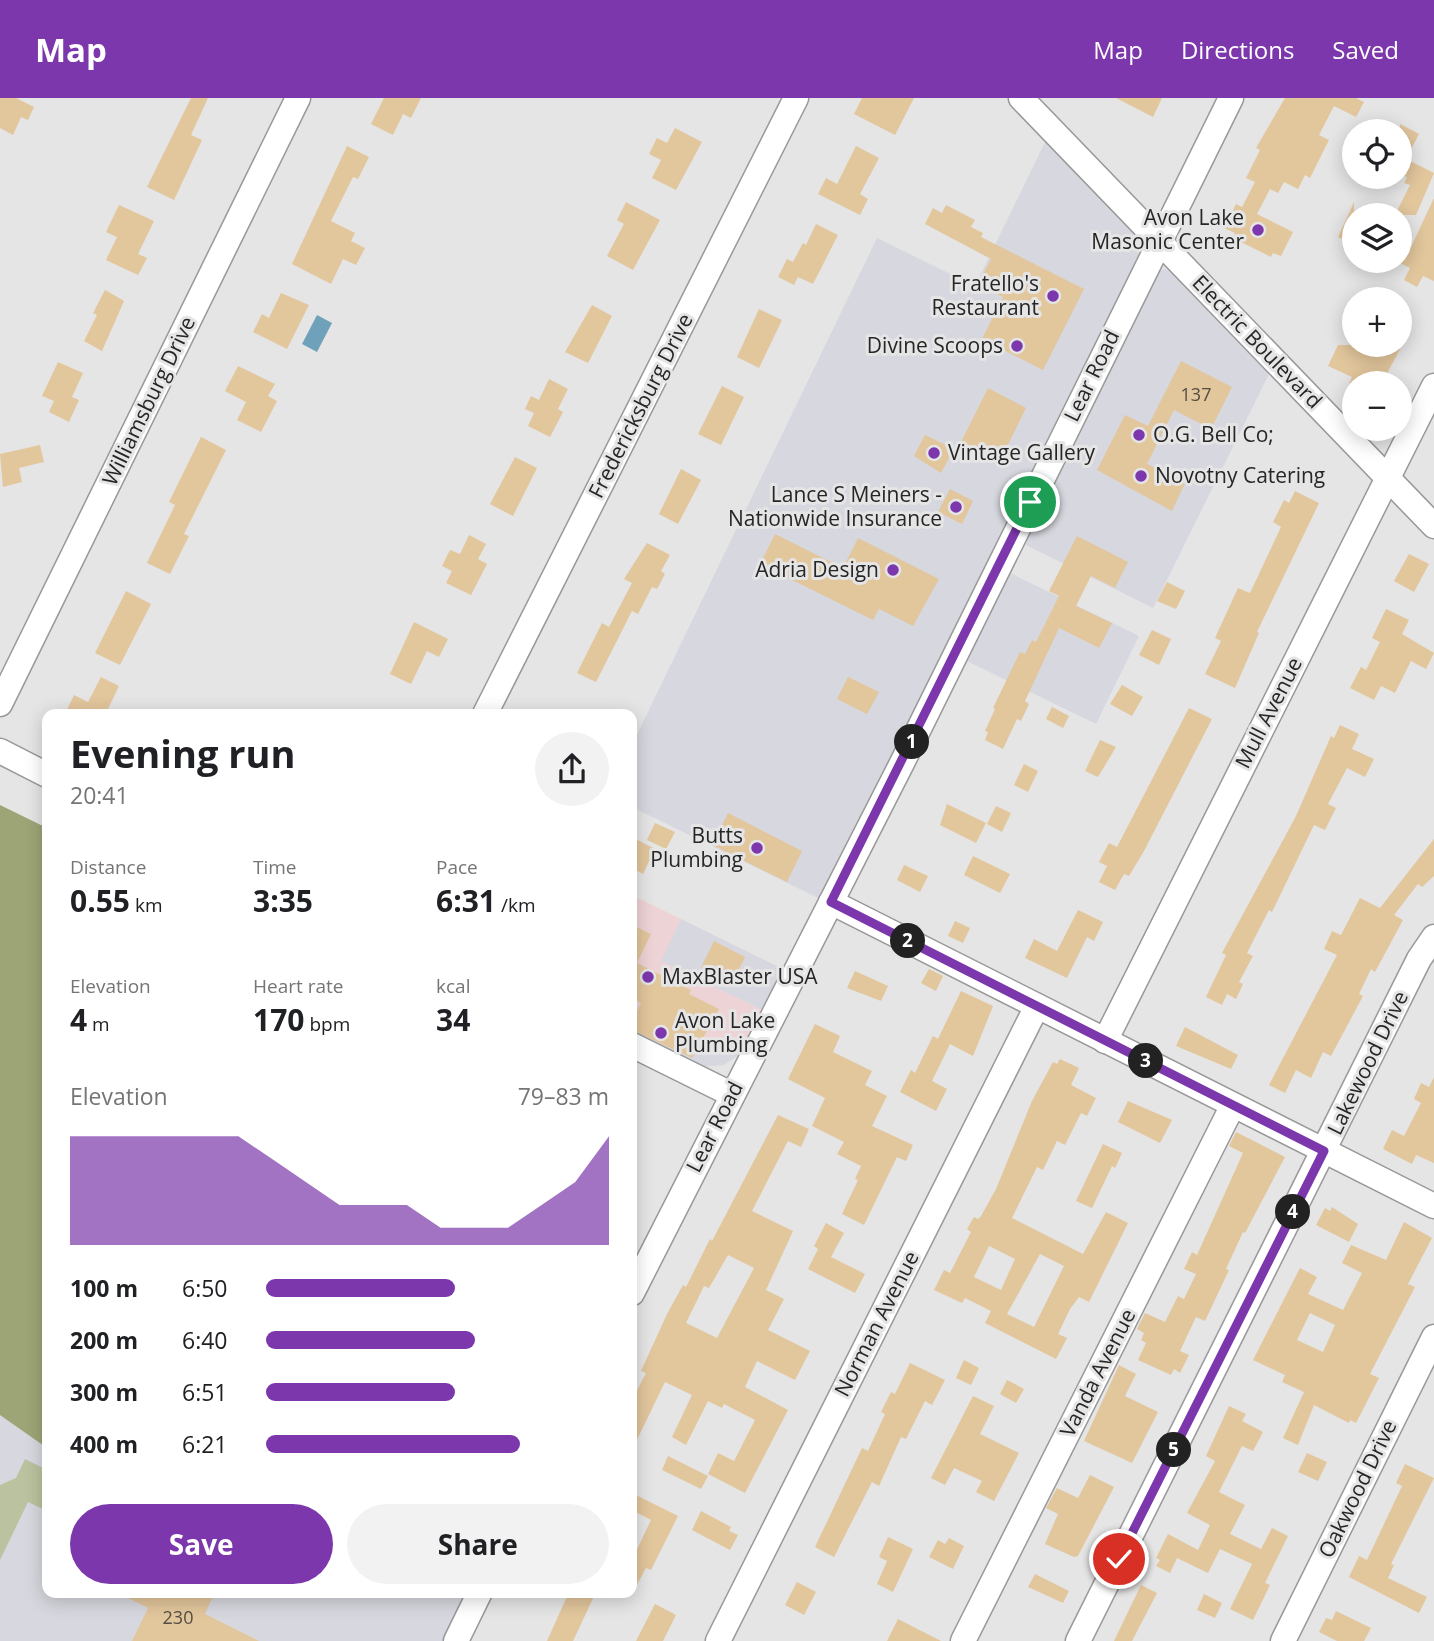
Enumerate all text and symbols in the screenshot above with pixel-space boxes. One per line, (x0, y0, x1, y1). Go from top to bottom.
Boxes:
text: Map (35, 27, 107, 72)
text: Map (1093, 33, 1143, 66)
text: Directions (1181, 33, 1294, 66)
text: Saved (1332, 33, 1399, 66)
map controls (1342, 119, 1412, 441)
button: locate (1342, 119, 1412, 189)
place label: Avon Lake Masonic Center (1091, 203, 1244, 255)
button: layers (1342, 203, 1412, 273)
marker: Avon Lake Masonic Center (1250, 222, 1266, 238)
street label: Electric Boulevard (1187, 268, 1329, 414)
place label: Fratello's Restaurant (932, 269, 1039, 321)
button: + (1342, 287, 1412, 357)
marker: Fratello's Restaurant (1045, 288, 1061, 304)
street label: Fredericksburg Drive (581, 309, 699, 503)
street label: Williamsburg Drive (95, 312, 201, 490)
street label: Lear Road (1057, 325, 1125, 426)
place label: Divine Scoops (867, 331, 1003, 359)
marker: Divine Scoops (1009, 338, 1025, 354)
button: − (1342, 371, 1412, 441)
house number: 137 (1181, 382, 1211, 406)
place label: O.G. Bell Co; (1153, 420, 1274, 448)
marker: O.G. Bell Co; (1131, 427, 1147, 443)
place label: Vintage Gallery (948, 438, 1095, 466)
marker: Vintage Gallery (926, 445, 942, 461)
place label: Novotny Catering (1155, 461, 1325, 489)
marker: Novotny Catering (1133, 468, 1149, 484)
pin (1000, 472, 1060, 532)
place label: Lance S Meiners - Nationwide Insurance (728, 480, 942, 532)
icon: arrive (1011, 483, 1049, 521)
marker: Lance S Meiners - Nationwide Insurance (948, 499, 964, 515)
place label: Adria Design (755, 555, 879, 583)
marker: Adria Design (885, 562, 901, 578)
street label: Mull Avenue (1228, 652, 1308, 773)
pin: 1 (894, 724, 930, 760)
text: Evening run (70, 727, 295, 779)
text: 1 (906, 728, 917, 754)
button: share (535, 732, 609, 806)
text: 20:41 (70, 779, 129, 811)
place label: Butts Plumbing (650, 821, 743, 873)
marker: Butts Plumbing (749, 840, 765, 856)
text: Distance (70, 854, 146, 880)
text: Time (253, 854, 297, 880)
text: Pace (436, 854, 478, 880)
text: 0.55 (70, 880, 130, 921)
text: 3:35 (253, 880, 313, 921)
text: 6:31 (436, 880, 496, 921)
text: km (130, 892, 163, 918)
text: /km (496, 892, 536, 918)
pin: 2 (890, 924, 926, 958)
text: 2 (902, 927, 913, 953)
place label: MaxBlaster USA (662, 962, 818, 990)
marker: MaxBlaster USA (640, 969, 656, 985)
text: Elevation (70, 973, 151, 999)
text: Heart rate (253, 973, 343, 999)
text: kcal (436, 973, 470, 999)
street label: Lakewood Drive (1320, 986, 1414, 1139)
text: 4 (70, 999, 87, 1040)
text: 170 (253, 999, 304, 1040)
text: 34 (436, 999, 470, 1040)
place label: Avon Lake Plumbing (675, 1006, 775, 1058)
text: m (87, 1011, 110, 1037)
text: bpm (304, 1011, 350, 1037)
marker: Avon Lake Plumbing (653, 1025, 669, 1041)
pin: 3 (1128, 1044, 1164, 1079)
text: 3 (1140, 1047, 1151, 1073)
street label: Lear Road (679, 1076, 749, 1177)
text: Elevation (70, 1080, 168, 1112)
text: 79–83 m (518, 1080, 609, 1112)
pin: 4 (1276, 1194, 1310, 1230)
text: 4 (1287, 1198, 1298, 1224)
street label: Norman Avenue (827, 1246, 925, 1401)
text: 100 m (70, 1272, 138, 1304)
text: 6:50 (182, 1272, 228, 1304)
street label: Vanda Avenue (1053, 1304, 1141, 1441)
text: 200 m (70, 1324, 138, 1356)
text: 6:40 (182, 1324, 228, 1356)
text: 300 m (70, 1376, 138, 1408)
text: 6:51 (182, 1376, 228, 1408)
street label: Oakwood Drive (1312, 1415, 1403, 1562)
text: 400 m (70, 1428, 138, 1460)
text: 6:21 (182, 1428, 228, 1460)
pin: 5 (1156, 1432, 1192, 1468)
text: 5 (1168, 1436, 1179, 1462)
button: Save (70, 1504, 333, 1584)
button: Share (347, 1504, 609, 1584)
pin (1089, 1529, 1149, 1589)
icon: check (1100, 1540, 1138, 1578)
house number: 230 (163, 1605, 193, 1629)

